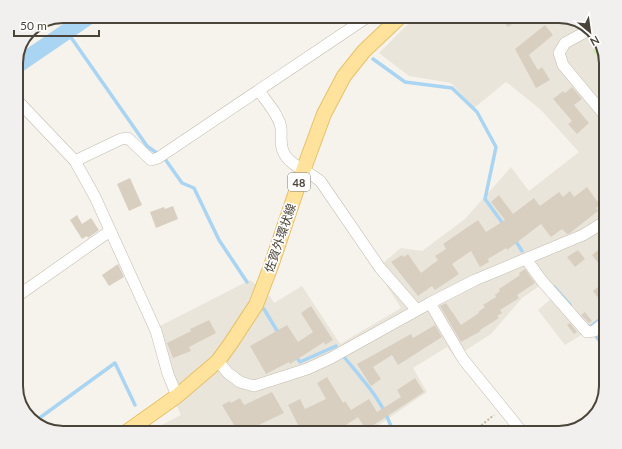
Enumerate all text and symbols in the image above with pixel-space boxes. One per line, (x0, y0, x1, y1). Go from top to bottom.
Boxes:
scale bar (14, 12, 99, 38)
north arrow (570, 12, 610, 52)
text: 50 m (20, 18, 47, 33)
text: N (588, 33, 602, 49)
road number: 48 (288, 173, 310, 191)
street label: 佐賀外環状線 (261, 202, 299, 274)

